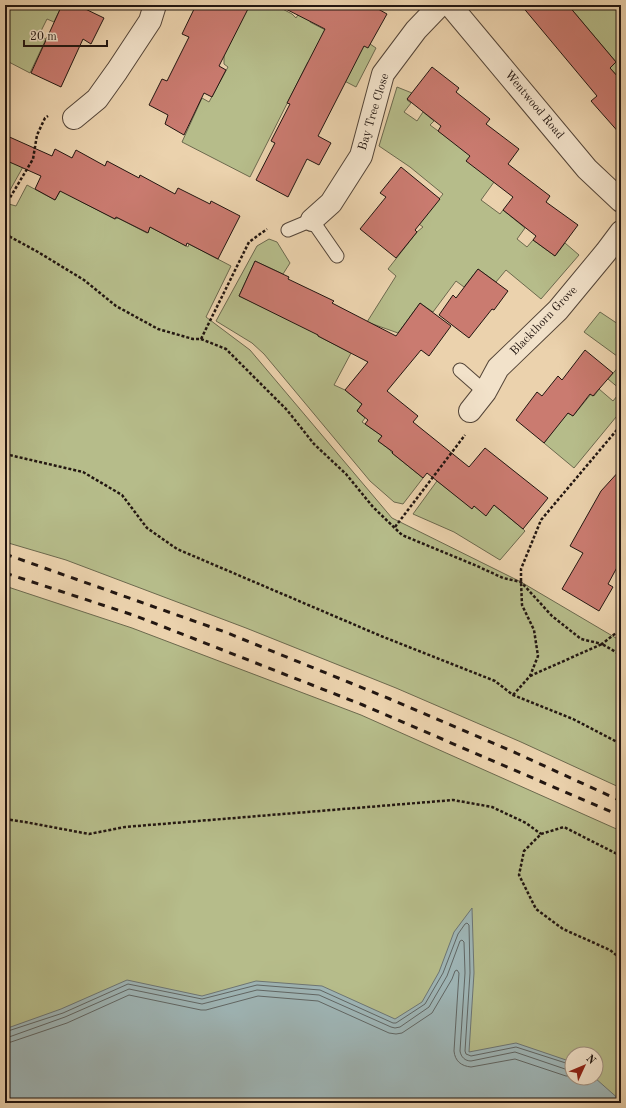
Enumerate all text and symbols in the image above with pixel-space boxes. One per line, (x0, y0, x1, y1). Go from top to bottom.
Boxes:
scale bar (24, 22, 107, 48)
text: 20 m (30, 31, 57, 43)
street label: Wentwood Road (502, 69, 566, 141)
street label: Bay Tree Close (357, 72, 392, 152)
street label: Blackthorn Grove (508, 284, 580, 358)
north arrow (564, 1046, 604, 1086)
text: N (583, 1053, 597, 1067)

